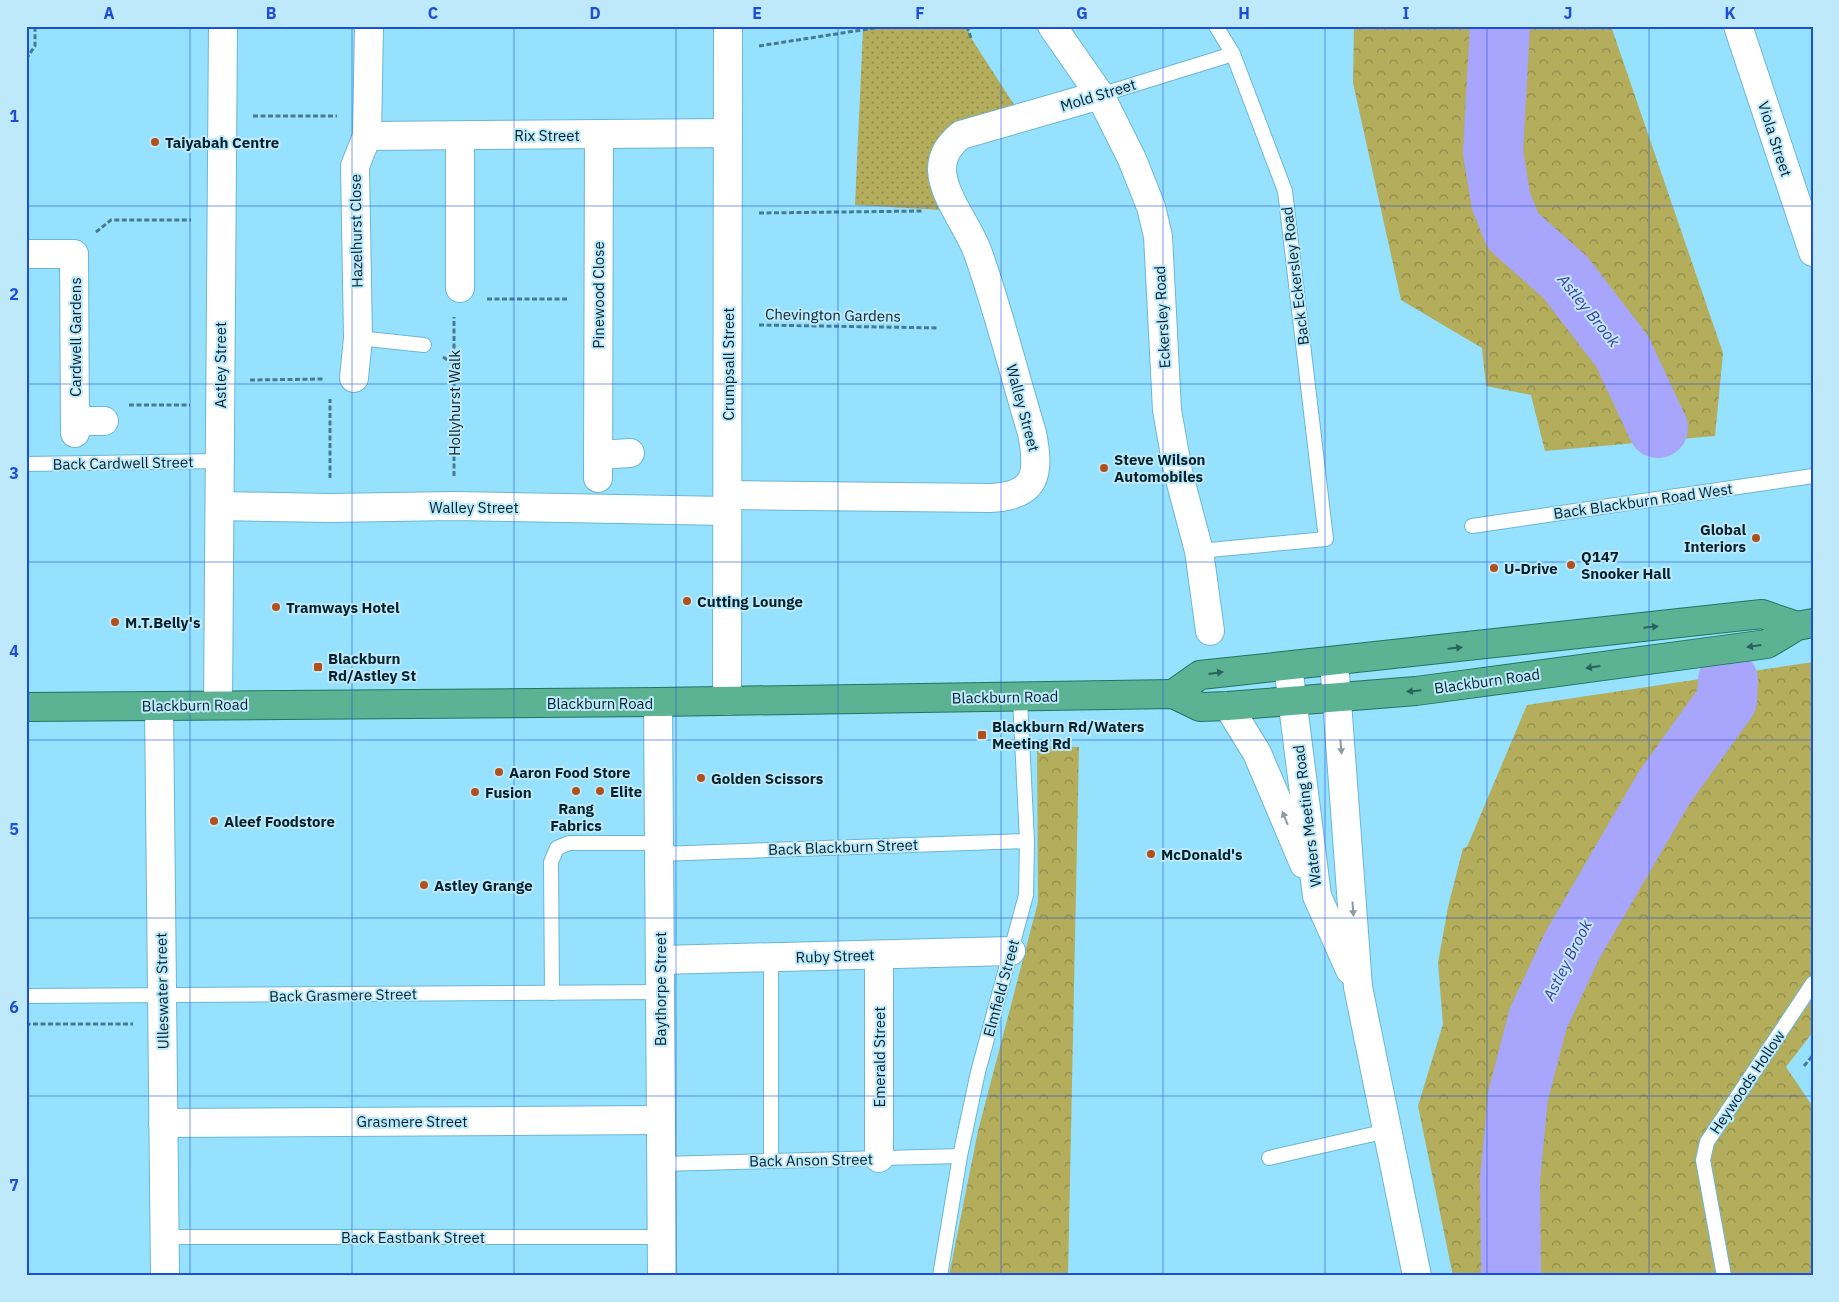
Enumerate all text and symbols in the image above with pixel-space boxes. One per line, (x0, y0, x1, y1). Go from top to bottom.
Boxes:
text: A (104, 3, 115, 23)
text: B (266, 3, 277, 23)
text: C (428, 3, 438, 23)
text: D (589, 3, 601, 23)
text: E (752, 3, 762, 23)
text: F (915, 3, 925, 23)
text: G (1076, 3, 1088, 23)
text: H (1238, 3, 1250, 23)
text: I (1403, 3, 1410, 23)
text: J (1564, 3, 1572, 23)
text: K (1724, 3, 1736, 23)
street label: Mold Street (1058, 75, 1138, 115)
street label: Viola Street (1754, 99, 1796, 179)
text: 1 (9, 106, 19, 126)
street label: Rix Street (514, 126, 580, 145)
place label: Taiyabah Centre (165, 133, 279, 152)
marker: Taiyabah Centre (149, 136, 161, 148)
street label: Hazelhurst Close (346, 174, 366, 288)
street label: Back Eckersley Road (1277, 206, 1313, 346)
street label: Pinewood Close (589, 241, 608, 349)
street label: Eckersley Road (1150, 265, 1174, 369)
water label: Astley Brook (1553, 269, 1625, 351)
street label: Cardwell Gardens (66, 277, 85, 397)
text: 2 (9, 284, 19, 304)
street label: Chevington Gardens (765, 304, 901, 326)
street label: Crumpsall Street (719, 307, 738, 421)
street label: Astley Street (211, 322, 230, 408)
street label: Hollyhurst Walk (445, 350, 464, 456)
street label: Walley Street (1002, 362, 1044, 454)
place label: Steve Wilson Automobiles (1114, 450, 1206, 486)
street label: Back Cardwell Street (53, 452, 193, 474)
marker: Steve Wilson Automobiles (1098, 462, 1110, 474)
text: 3 (9, 463, 19, 483)
street label: Back Blackburn Road West (1552, 479, 1734, 523)
street label: Walley Street (429, 498, 519, 517)
place label: Global Interiors (1684, 520, 1746, 556)
marker: Global Interiors (1750, 532, 1762, 544)
place label: Q147 Snooker Hall (1581, 547, 1671, 583)
place label: U-Drive (1504, 559, 1558, 578)
marker: Q147 Snooker Hall (1565, 559, 1577, 571)
marker: U-Drive (1488, 562, 1500, 574)
place label: Cutting Lounge (697, 592, 803, 611)
marker: Cutting Lounge (681, 595, 693, 607)
place label: Tramways Hotel (286, 598, 400, 617)
marker: Tramways Hotel (270, 601, 282, 613)
place label: M.T.Belly's (125, 613, 201, 632)
marker: M.T.Belly's (109, 616, 121, 628)
one-way arrow (1644, 623, 1660, 631)
text: 4 (9, 641, 19, 661)
one-way arrow (1745, 642, 1761, 650)
one-way arrow (1447, 644, 1463, 652)
place label: Blackburn Rd/Astley St (328, 649, 416, 685)
marker: Blackburn Rd/Astley St (312, 661, 324, 673)
street label: Blackburn Road (1433, 664, 1541, 698)
one-way arrow (1584, 664, 1600, 672)
one-way arrow (1208, 669, 1224, 677)
street label: Blackburn Road (952, 687, 1058, 707)
one-way arrow (1406, 687, 1422, 695)
street label: Blackburn Road (547, 694, 653, 713)
street label: Blackburn Road (142, 695, 248, 715)
place label: Blackburn Rd/Waters Meeting Rd (992, 717, 1145, 753)
marker: Blackburn Rd/Waters Meeting Rd (976, 729, 988, 741)
one-way arrow (1338, 739, 1346, 755)
street label: Waters Meeting Road (1289, 744, 1325, 888)
place label: Aaron Food Store (509, 763, 631, 782)
marker: Aaron Food Store (493, 766, 505, 778)
place label: Golden Scissors (711, 769, 824, 788)
marker: Golden Scissors (695, 772, 707, 784)
place label: Elite (610, 782, 642, 801)
place label: Fusion (485, 783, 532, 802)
marker: Rang Fabrics (570, 785, 582, 797)
marker: Elite (594, 785, 606, 797)
marker: Fusion (469, 786, 481, 798)
place label: Rang Fabrics (550, 799, 602, 835)
one-way arrow (1280, 811, 1288, 826)
place label: Aleef Foodstore (224, 812, 335, 831)
marker: Aleef Foodstore (208, 815, 220, 827)
text: 5 (9, 819, 19, 839)
street label: Back Blackburn Street (768, 835, 918, 859)
place label: McDonald's (1161, 845, 1243, 864)
marker: McDonald's (1145, 848, 1157, 860)
place label: Astley Grange (434, 876, 533, 895)
marker: Astley Grange (418, 879, 430, 891)
one-way arrow (1349, 901, 1357, 917)
water label: Astley Brook (1538, 916, 1596, 1005)
street label: Ulleswater Street (151, 932, 173, 1050)
street label: Baythorpe Street (651, 932, 670, 1046)
street label: Elmfield Street (979, 937, 1023, 1039)
street label: Ruby Street (795, 945, 875, 967)
street label: Back Grasmere Street (269, 984, 417, 1006)
text: 6 (9, 997, 19, 1017)
street label: Emerald Street (870, 1007, 889, 1108)
street label: Heywoods Hollow (1705, 1026, 1789, 1137)
street label: Grasmere Street (357, 1112, 467, 1131)
street label: Back Anson Street (749, 1149, 873, 1171)
text: 7 (9, 1175, 19, 1195)
street label: Back Eastbank Street (341, 1228, 485, 1247)

